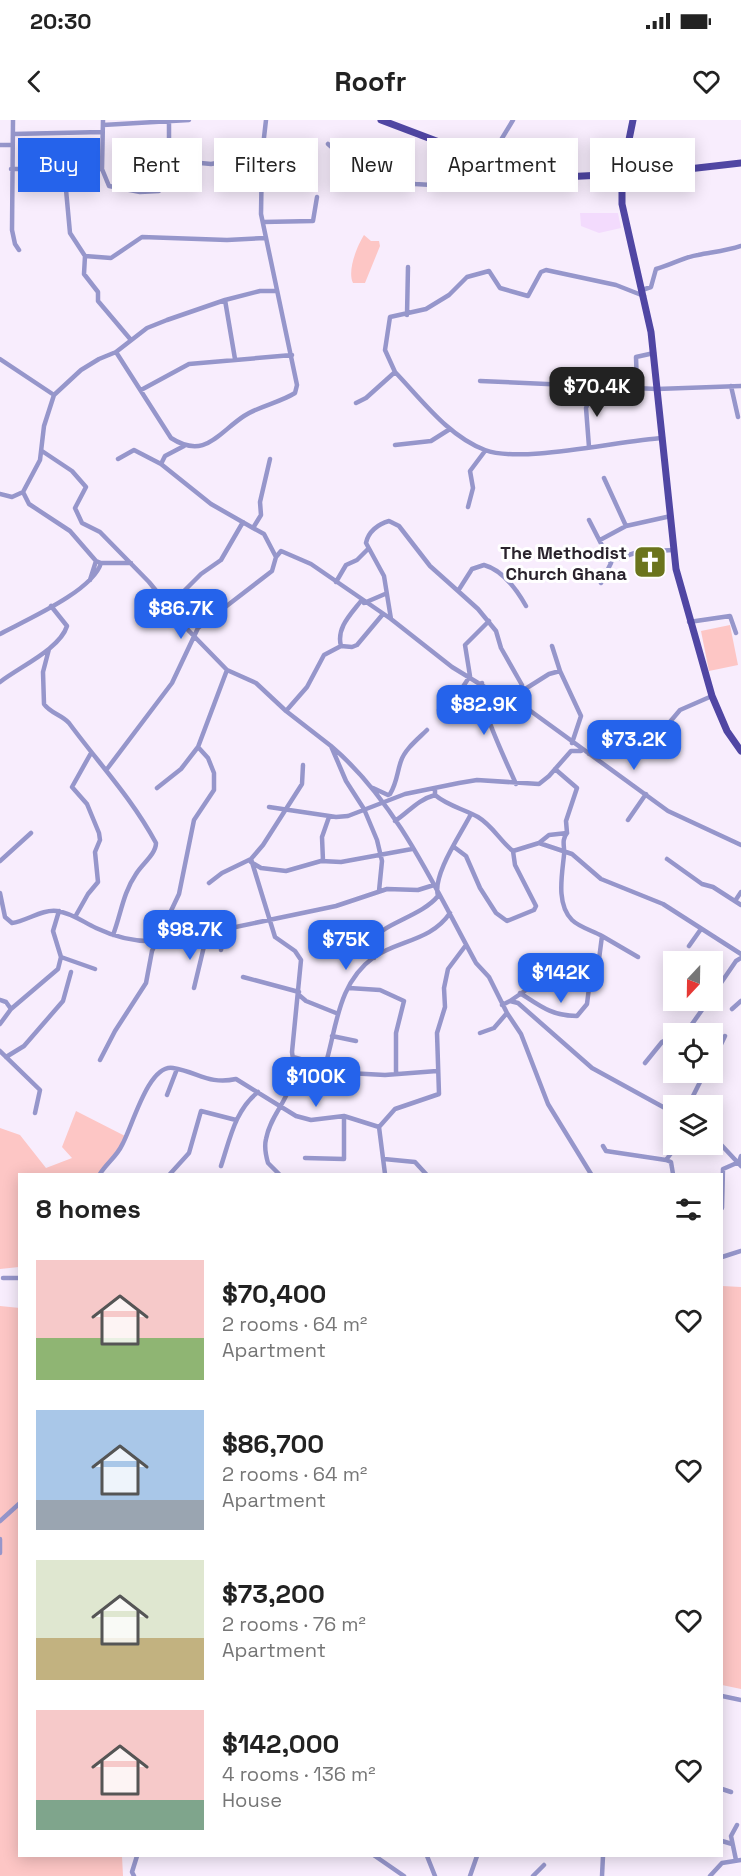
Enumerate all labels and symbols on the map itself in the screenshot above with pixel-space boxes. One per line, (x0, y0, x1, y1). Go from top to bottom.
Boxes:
pin: $70.4K (548, 367, 646, 418)
place label: The Methodist Church Ghana (500, 541, 628, 585)
church icon: The Methodist Church Ghana (632, 544, 668, 580)
pin: $86.7K (132, 589, 230, 640)
pin: $82.9K (435, 685, 533, 736)
pin: $73.2K (585, 720, 683, 771)
pin: $98.7K (141, 910, 239, 961)
pin: $75K (310, 920, 382, 971)
north arrow (663, 951, 723, 1011)
pin: $142K (519, 953, 603, 1004)
pin: $100K (274, 1057, 358, 1108)

